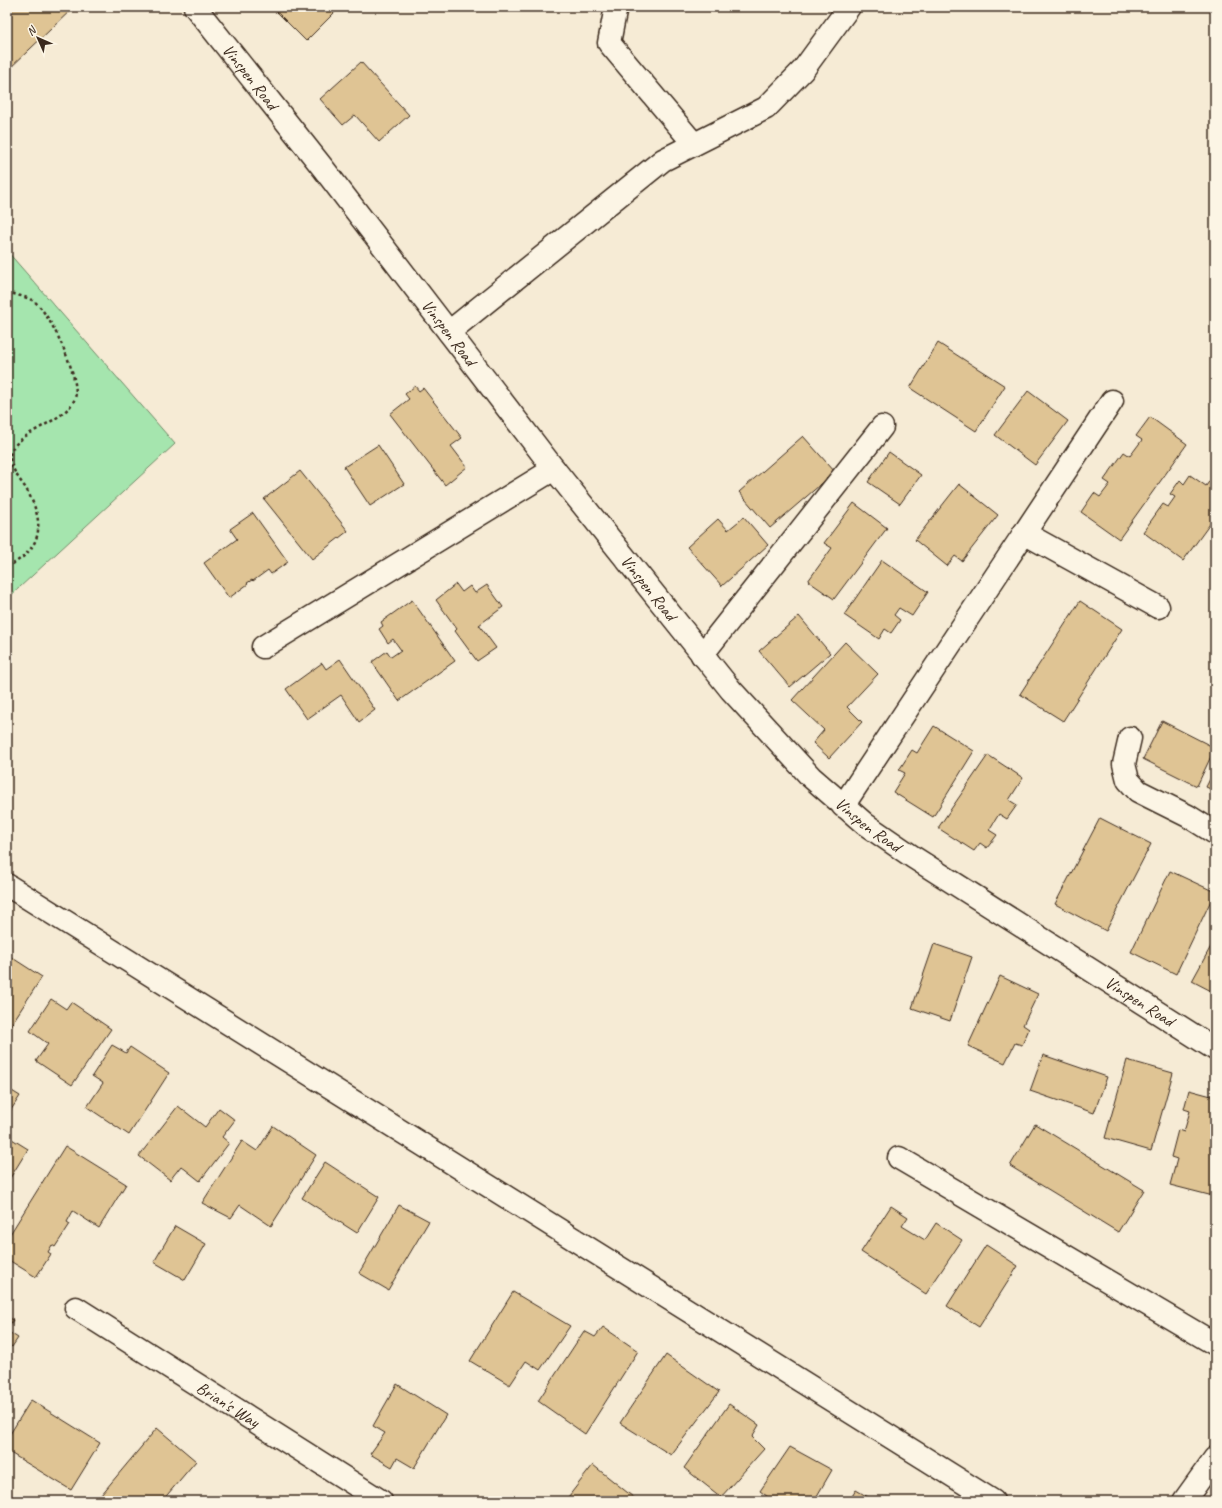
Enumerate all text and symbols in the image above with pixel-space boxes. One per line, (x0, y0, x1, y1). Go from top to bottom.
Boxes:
north arrow (18, 18, 58, 58)
text: N (24, 22, 40, 38)
street label: Vinspen Road (218, 40, 285, 117)
street label: Vinspen Road (417, 295, 483, 373)
street label: Vinspen Road (616, 551, 683, 627)
street label: Vinspen Road (831, 793, 908, 859)
street label: Vinspen Road (1101, 972, 1181, 1033)
street label: Brian's Way (193, 1377, 264, 1433)

